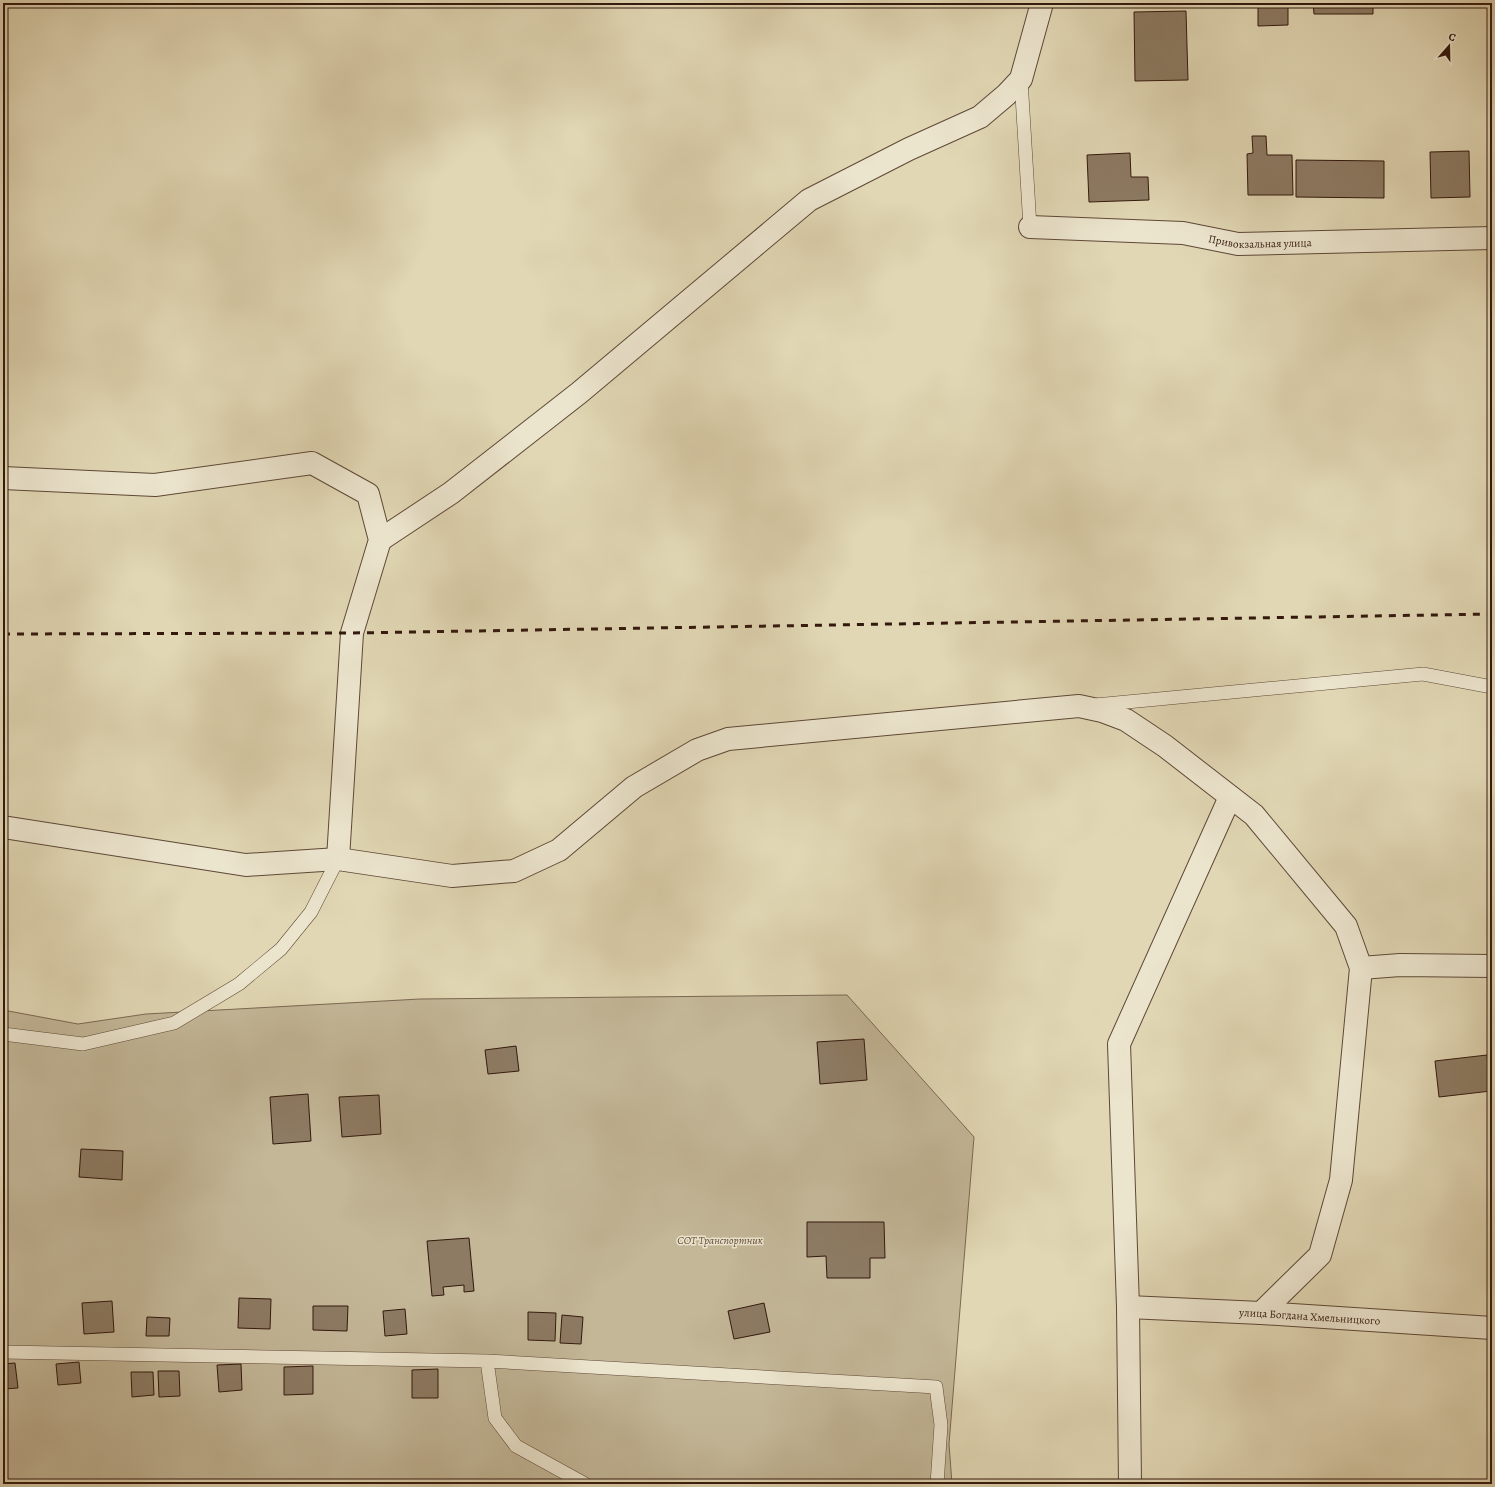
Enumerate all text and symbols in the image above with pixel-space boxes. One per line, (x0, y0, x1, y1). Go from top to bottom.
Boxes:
north arrow (1429, 26, 1469, 66)
text: С (1446, 29, 1458, 45)
street label: Привокзальная улица (1207, 231, 1313, 252)
park label: СОТ Транспортник (677, 1233, 763, 1248)
street label: улица Богдана Хмельницкого (1238, 1304, 1381, 1328)

